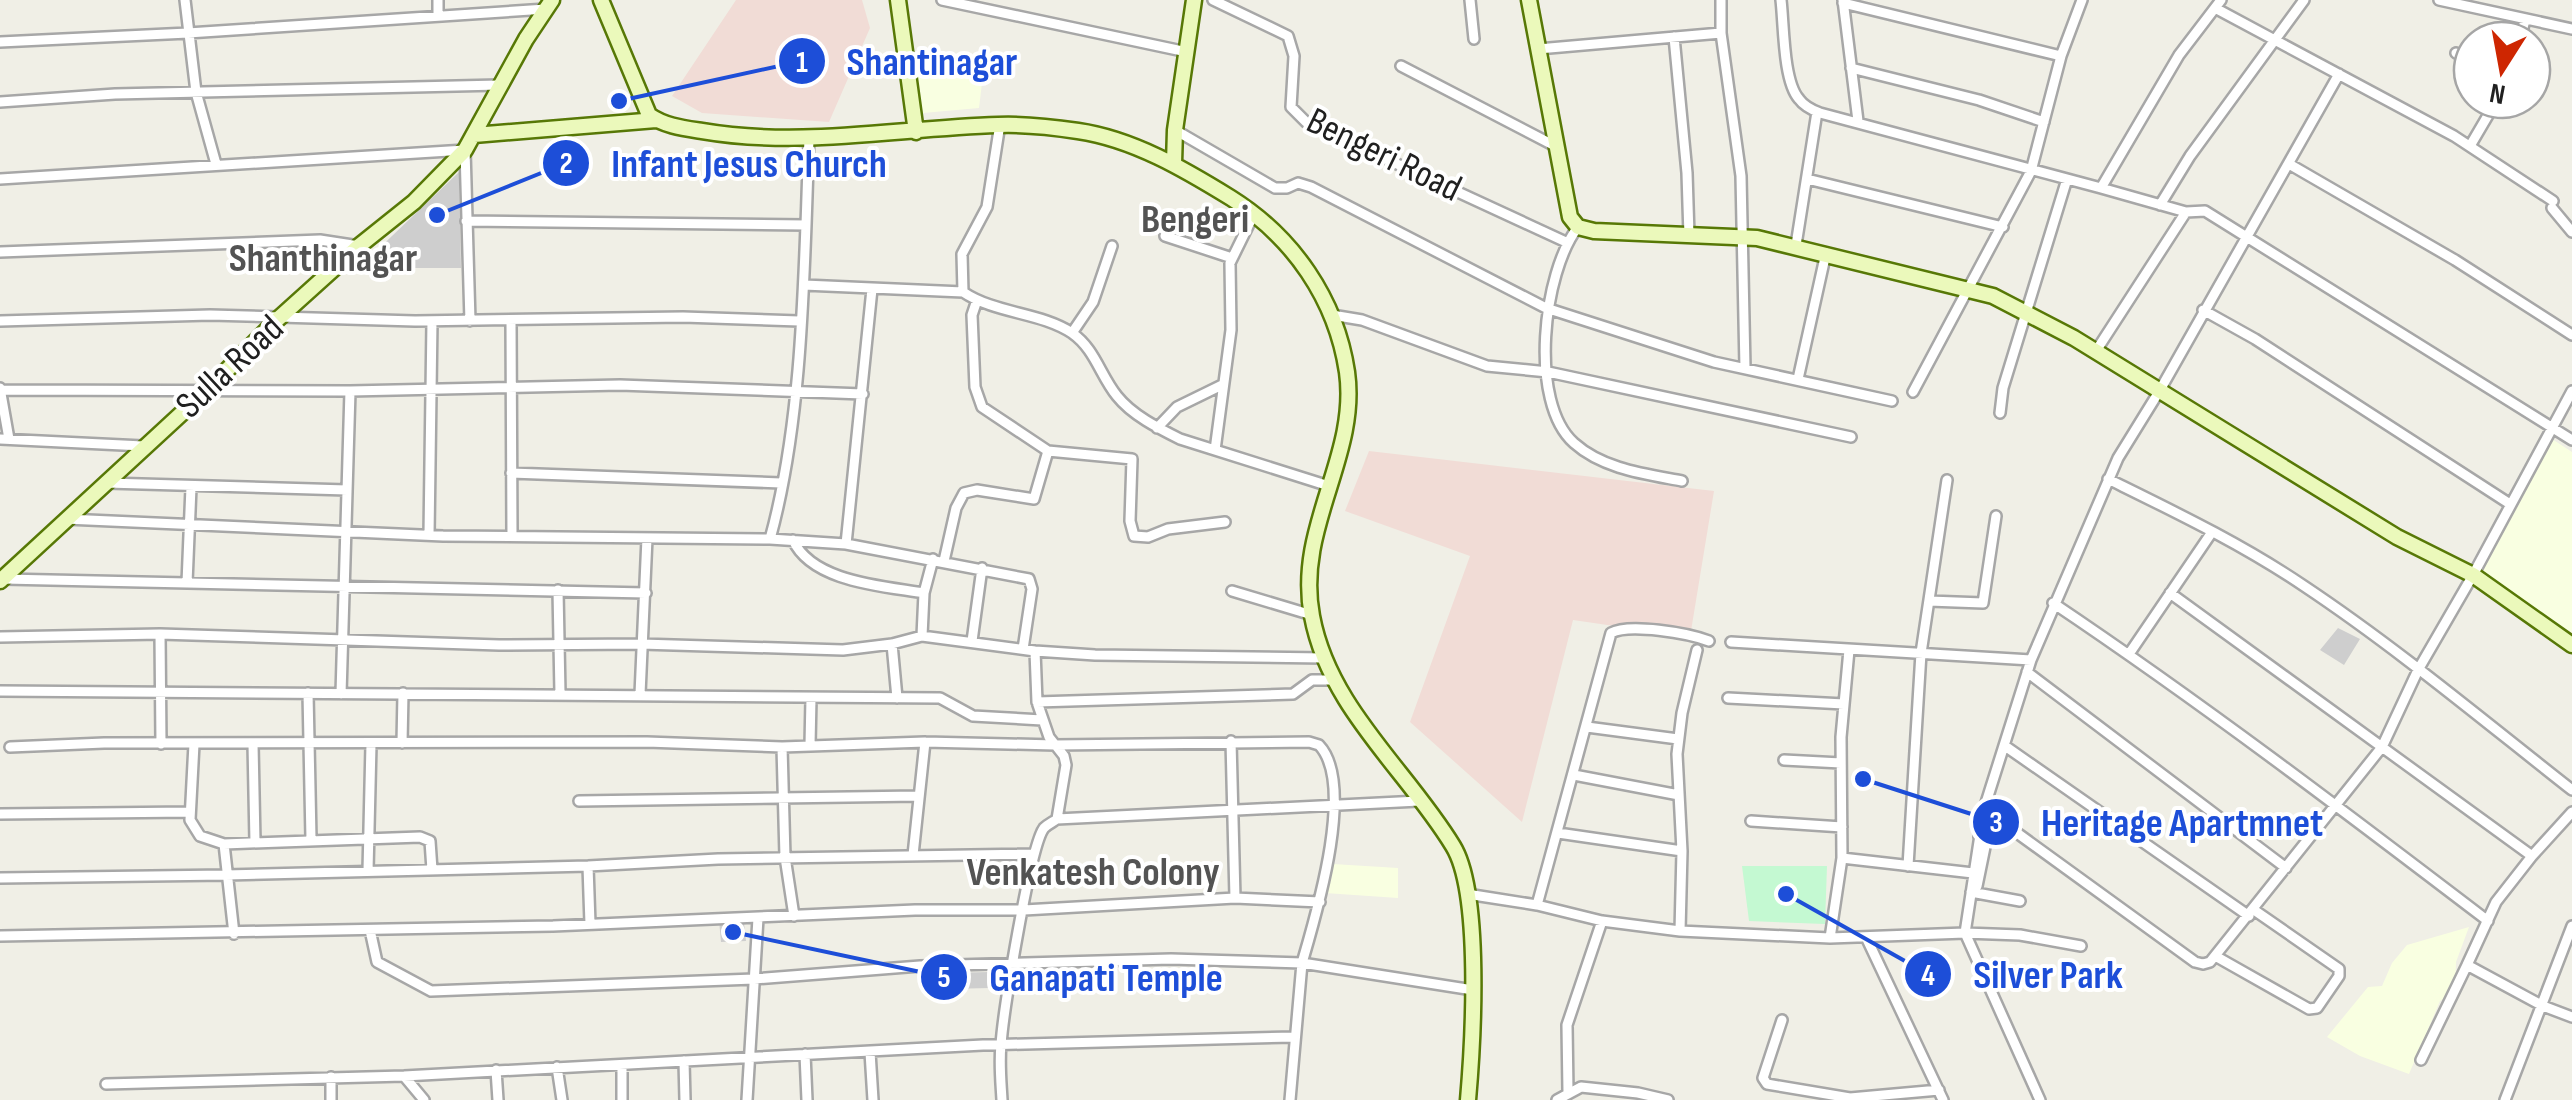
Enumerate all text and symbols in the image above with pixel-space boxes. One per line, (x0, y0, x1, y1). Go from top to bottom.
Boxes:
north arrow (2452, 20, 2552, 120)
callout: Shantinagar (777, 26, 1038, 96)
text: Shantinagar (847, 39, 1017, 87)
text: 1 (796, 45, 808, 81)
text: N (2487, 75, 2508, 111)
street label: Bengeri Road (1300, 98, 1468, 212)
callout: Infant Jesus Church (541, 128, 907, 198)
text: Infant Jesus Church (611, 141, 887, 189)
text: 2 (559, 146, 573, 182)
district label: Bengeri (1141, 196, 1249, 244)
district label: Shanthinagar (229, 235, 417, 283)
street label: Sulla Road (167, 306, 293, 428)
callout: Heritage Apartmnet (1971, 787, 2343, 857)
text: Heritage Apartmnet (2041, 800, 2323, 848)
text: 3 (1989, 805, 2003, 841)
district label: Venkatesh Colony (966, 849, 1220, 897)
callout: Silver Park (1903, 939, 2143, 1009)
callout: Ganapati Temple (919, 942, 1243, 1012)
text: Silver Park (1973, 952, 2123, 1000)
text: Ganapati Temple (989, 955, 1223, 1003)
text: 4 (1921, 958, 1935, 994)
text: 5 (937, 960, 951, 996)

